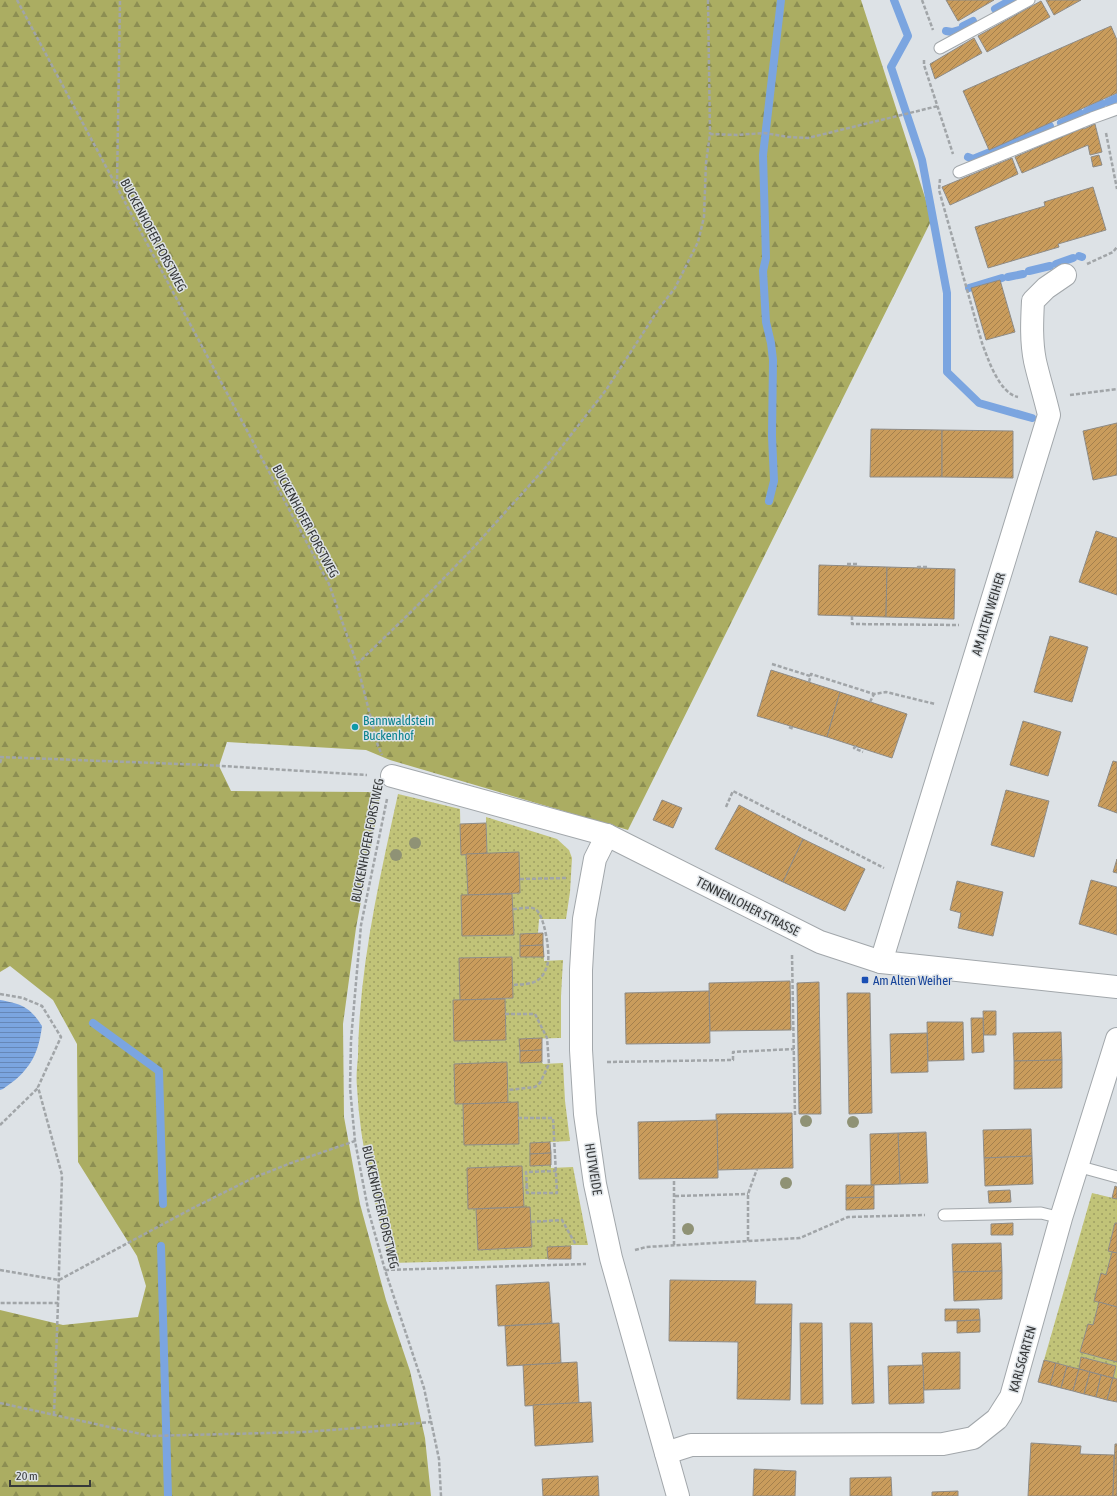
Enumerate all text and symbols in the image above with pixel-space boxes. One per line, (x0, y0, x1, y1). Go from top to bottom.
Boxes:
street label: BUCKENHOFER FORSTWEG (117, 176, 190, 294)
street label: BUCKENHOFER FORSTWEG (269, 462, 342, 580)
street label: AM ALTEN WEIHER (969, 571, 1008, 657)
place label: Bannwaldstein Buckenhof (363, 713, 434, 743)
marker: Bannwaldstein Buckenhof (350, 722, 360, 732)
street label: BUCKENHOFER FORSTWEG (348, 777, 387, 903)
street label: TENNENLOHER STRASSE (694, 874, 802, 939)
place label: Am Alten Weiher (873, 973, 952, 988)
marker: Am Alten Weiher (860, 975, 870, 985)
street label: HUTWEIDE (582, 1142, 605, 1196)
street label: BUCKENHOFER FORSTWEG (359, 1144, 402, 1270)
street label: KARLSGARTEN (1006, 1324, 1039, 1394)
scale bar (10, 1462, 90, 1488)
text: 20 m (16, 1469, 38, 1483)

